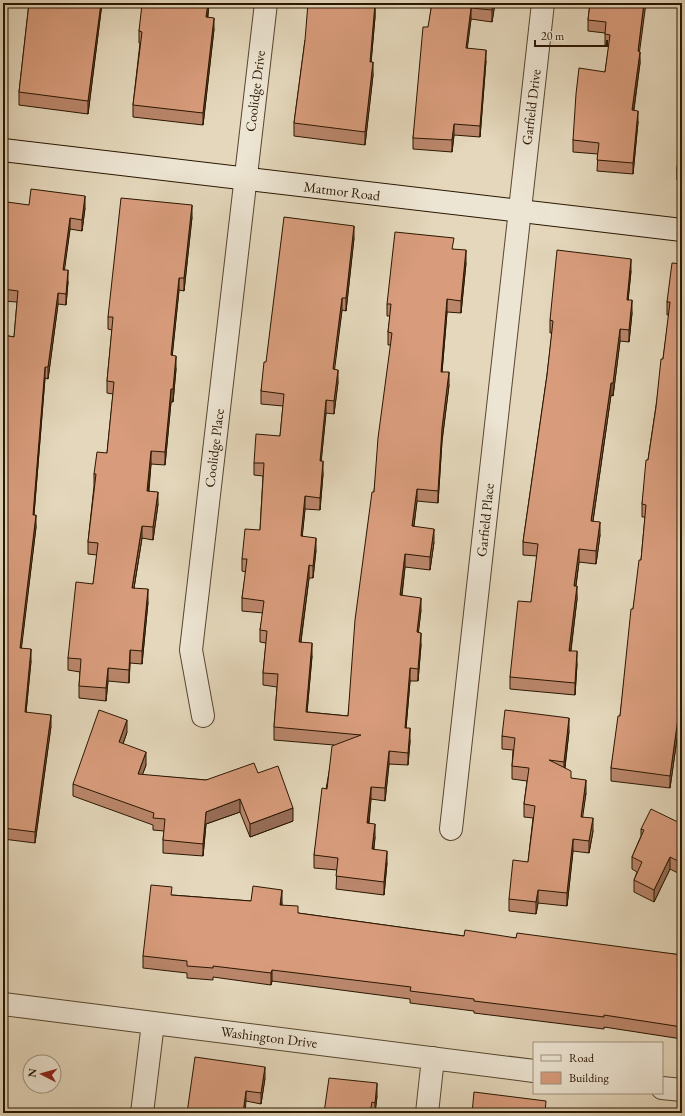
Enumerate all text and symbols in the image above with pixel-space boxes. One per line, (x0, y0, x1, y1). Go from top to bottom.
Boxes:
scale bar (535, 22, 607, 48)
text: 20 m (541, 28, 565, 44)
street label: Coolidge Drive (241, 49, 269, 133)
street label: Garfield Drive (517, 67, 545, 146)
street label: Matmor Road (303, 177, 382, 205)
street label: Coolidge Place (200, 407, 228, 488)
street label: Garfield Place (472, 482, 498, 558)
street label: Washington Drive (220, 1022, 319, 1052)
legend (533, 1042, 663, 1094)
text: Road (569, 1050, 595, 1066)
north arrow (22, 1054, 62, 1094)
text: N (25, 1068, 39, 1078)
text: Building (569, 1070, 610, 1086)

